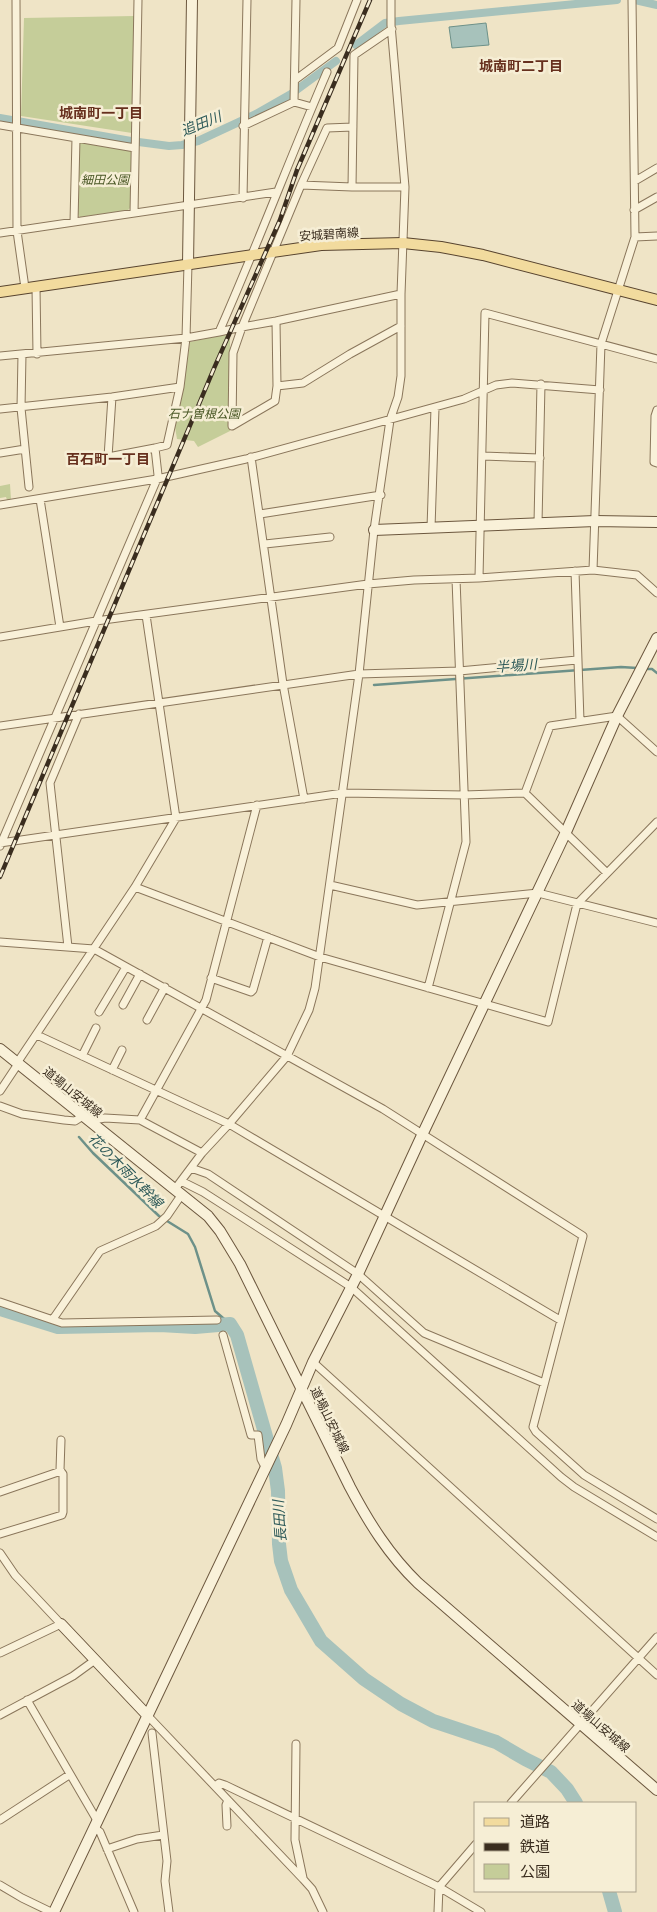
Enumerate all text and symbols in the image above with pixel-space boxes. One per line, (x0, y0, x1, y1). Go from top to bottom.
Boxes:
district label: 城南町二丁目 (479, 56, 563, 75)
district label: 城南町一丁目 (59, 103, 143, 122)
water label: 追田川 (178, 106, 226, 140)
park label: 細田公園 (81, 172, 131, 187)
street label: 安城碧南線 (299, 224, 359, 244)
park label: 石ナ曽根公園 (168, 406, 242, 421)
district label: 百石町一丁目 (66, 449, 150, 468)
water label: 半場川 (494, 654, 540, 676)
street label: 道場山安城線 (40, 1064, 106, 1120)
water label: 花の木雨水幹線 (85, 1129, 169, 1213)
street label: 道場山安城線 (307, 1384, 353, 1456)
water label: 長田川 (268, 1497, 290, 1543)
street label: 道場山安城線 (569, 1697, 633, 1755)
legend (474, 1802, 637, 1892)
text: 道路 (520, 1811, 550, 1831)
text: 鉄道 (520, 1836, 550, 1856)
text: 公園 (520, 1861, 550, 1881)

